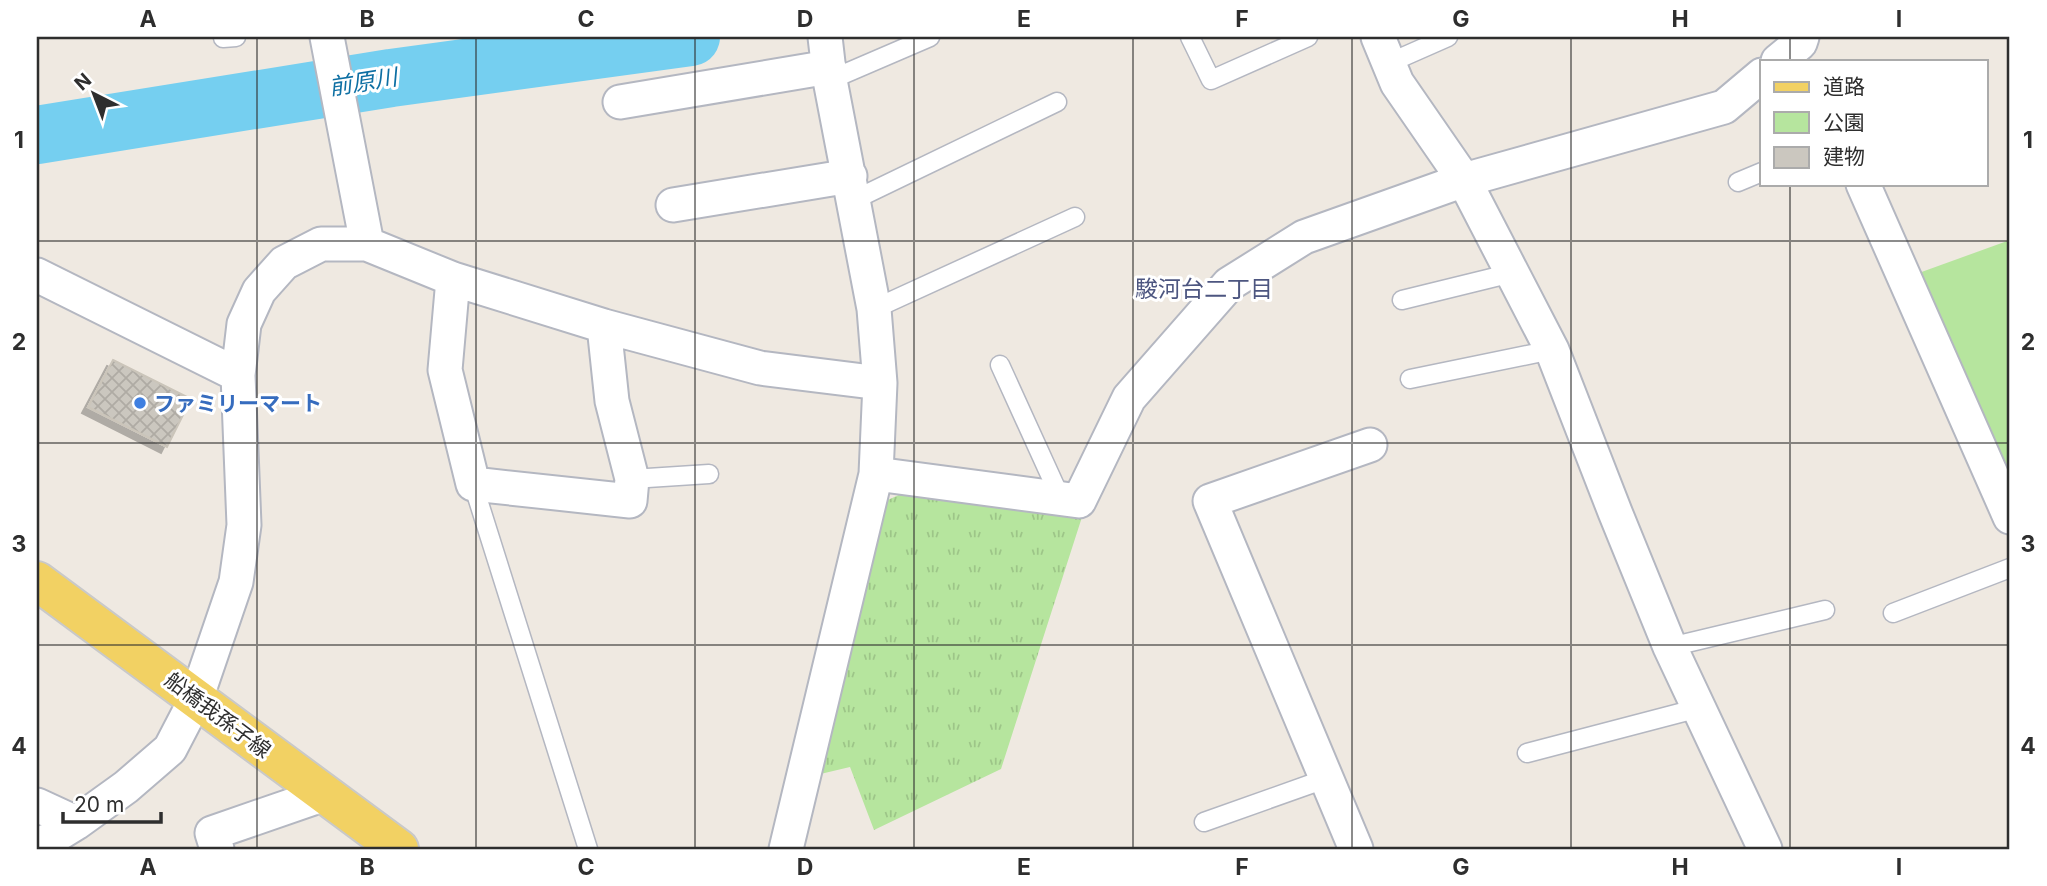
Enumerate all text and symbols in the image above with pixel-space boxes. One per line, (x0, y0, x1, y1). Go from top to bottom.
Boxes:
text: A (139, 5, 157, 33)
text: B (359, 5, 375, 33)
text: C (577, 5, 595, 33)
text: D (797, 5, 813, 33)
text: E (1017, 5, 1031, 33)
text: F (1235, 5, 1249, 33)
text: G (1452, 5, 1470, 33)
text: H (1671, 5, 1689, 33)
text: I (1896, 5, 1902, 33)
north arrow (60, 60, 130, 130)
legend (1760, 60, 1988, 186)
water label: 前原川 (327, 62, 402, 101)
text: N (70, 68, 96, 95)
text: 道路 (1823, 74, 1865, 99)
text: 公園 (1823, 110, 1865, 135)
text: 1 (14, 126, 24, 154)
text: 1 (2023, 126, 2033, 154)
text: 建物 (1823, 144, 1865, 169)
district label: 駿河台二丁目 (1135, 275, 1273, 303)
text: 2 (12, 328, 26, 356)
text: 2 (2021, 328, 2035, 356)
place label: ファミリーマート (154, 391, 322, 416)
marker: ファミリーマート (132, 395, 148, 411)
text: 3 (12, 530, 26, 558)
text: 3 (2021, 530, 2035, 558)
street label: 船橋我孫子線 (160, 667, 276, 763)
text: 4 (11, 732, 27, 760)
text: 4 (2020, 732, 2036, 760)
scale bar (63, 781, 161, 825)
text: 20 m (74, 792, 124, 817)
text: A (139, 853, 157, 881)
text: B (359, 853, 375, 881)
text: C (577, 853, 595, 881)
text: D (797, 853, 813, 881)
text: E (1017, 853, 1031, 881)
text: F (1235, 853, 1249, 881)
text: G (1452, 853, 1470, 881)
text: H (1671, 853, 1689, 881)
text: I (1896, 853, 1902, 881)

